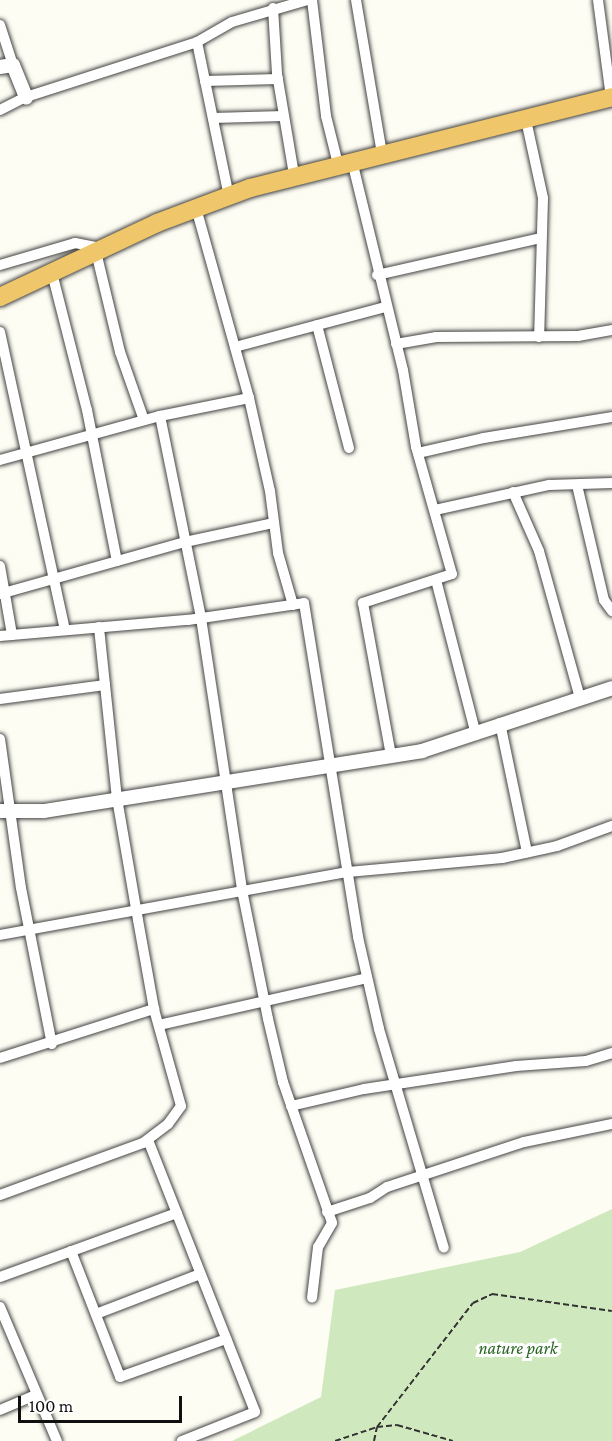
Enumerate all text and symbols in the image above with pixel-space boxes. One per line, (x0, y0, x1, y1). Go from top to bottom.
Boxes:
park label: nature park (478, 1337, 558, 1359)
scale bar (21, 1384, 184, 1422)
text: 100 m (29, 1396, 73, 1416)

